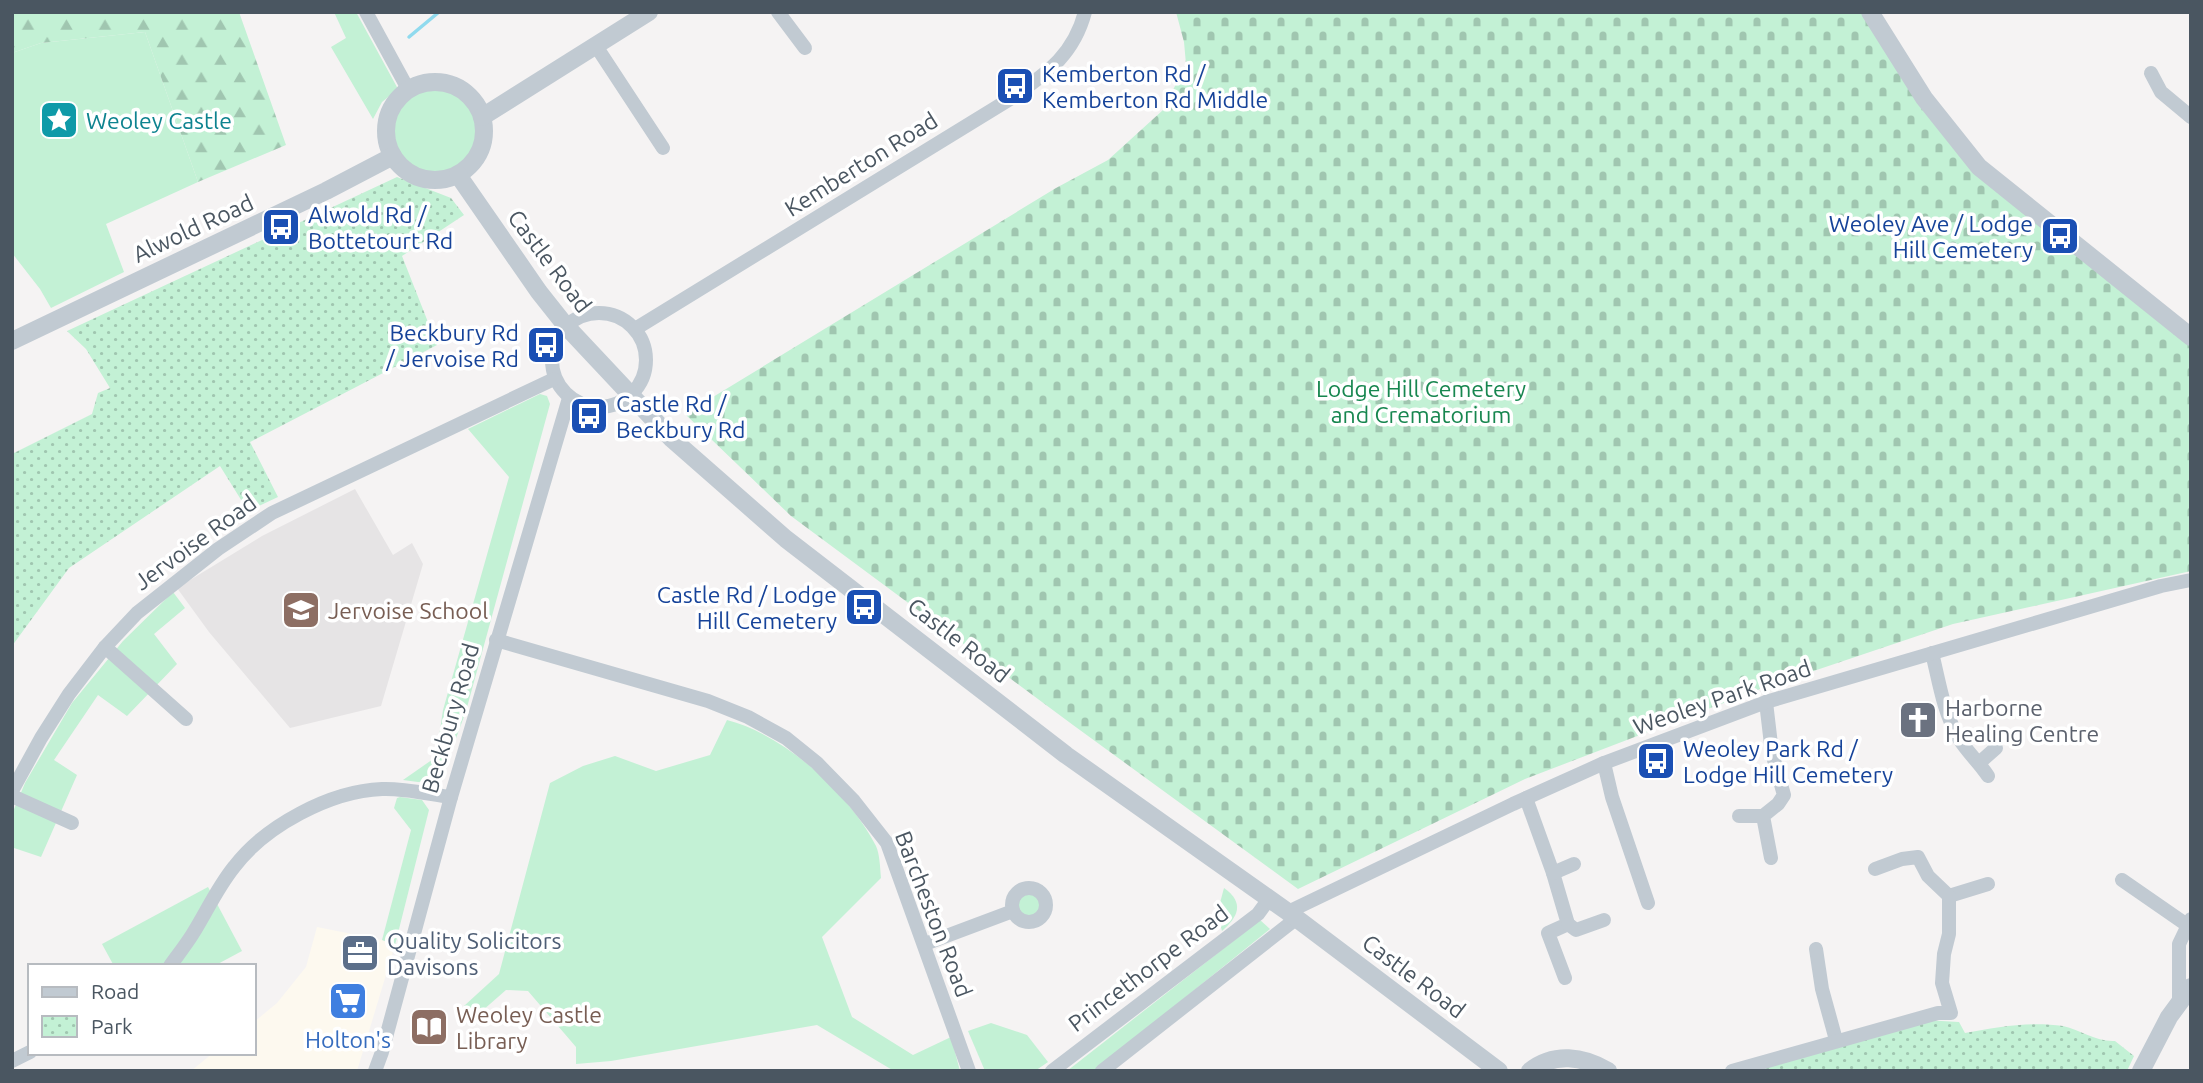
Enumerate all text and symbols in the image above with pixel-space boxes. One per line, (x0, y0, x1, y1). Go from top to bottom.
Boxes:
place label: Kemberton Rd / Kemberton Rd Middle (1042, 61, 1268, 112)
bus stop icon: Kemberton Rd / Kemberton Rd Middle (994, 65, 1036, 107)
place icon: Weoley Castle (38, 99, 80, 141)
street label: Kemberton Road (780, 107, 942, 221)
place label: Weoley Castle (86, 108, 232, 133)
street label: Alwold Road (129, 189, 257, 267)
place label: Alwold Rd / Bottetourt Rd (308, 202, 453, 253)
street label: Castle Road (503, 205, 597, 317)
bus stop icon: Alwold Rd / Bottetourt Rd (260, 206, 302, 248)
place label: Weoley Ave / Lodge Hill Cemetery (1829, 211, 2033, 262)
bus stop icon: Weoley Ave / Lodge Hill Cemetery (2039, 215, 2081, 257)
place label: Beckbury Rd / Jervoise Rd (385, 320, 519, 371)
bus stop icon: Beckbury Rd / Jervoise Rd (525, 324, 567, 366)
park label: Lodge Hill Cemetery and Crematorium (1316, 376, 1526, 427)
place label: Castle Rd / Beckbury Rd (616, 391, 746, 442)
bus stop icon: Castle Rd / Beckbury Rd (568, 395, 610, 437)
street label: Jervoise Road (129, 489, 261, 595)
place label: Castle Rd / Lodge Hill Cemetery (657, 582, 837, 633)
bus stop icon: Castle Rd / Lodge Hill Cemetery (843, 586, 885, 628)
school or university icon: Jervoise School (280, 589, 322, 631)
street label: Castle Road (903, 593, 1015, 687)
place label: Jervoise School (328, 598, 488, 623)
street label: Beckbury Road (417, 640, 483, 796)
street label: Weoley Park Road (1630, 655, 1814, 739)
place label: Harborne Healing Centre (1945, 695, 2099, 746)
church icon: Harborne Healing Centre (1897, 699, 1939, 741)
place label: Weoley Park Rd / Lodge Hill Cemetery (1683, 736, 1893, 787)
bus stop icon: Weoley Park Rd / Lodge Hill Cemetery (1635, 740, 1677, 782)
street label: Barcheston Road (891, 828, 977, 1000)
street label: Princethorpe Road (1063, 900, 1233, 1036)
place label: Quality Solicitors Davisons (387, 928, 561, 979)
street label: Castle Road (1358, 929, 1470, 1023)
office icon: Quality Solicitors Davisons (339, 932, 381, 974)
legend (28, 964, 256, 1055)
text: Road (91, 979, 139, 1003)
supermarket icon: Holton's (327, 980, 369, 1022)
place label: Weoley Castle Library (456, 1002, 602, 1053)
library icon: Weoley Castle Library (408, 1006, 450, 1048)
text: Park (91, 1014, 133, 1038)
place label: Holton's (305, 1027, 391, 1052)

